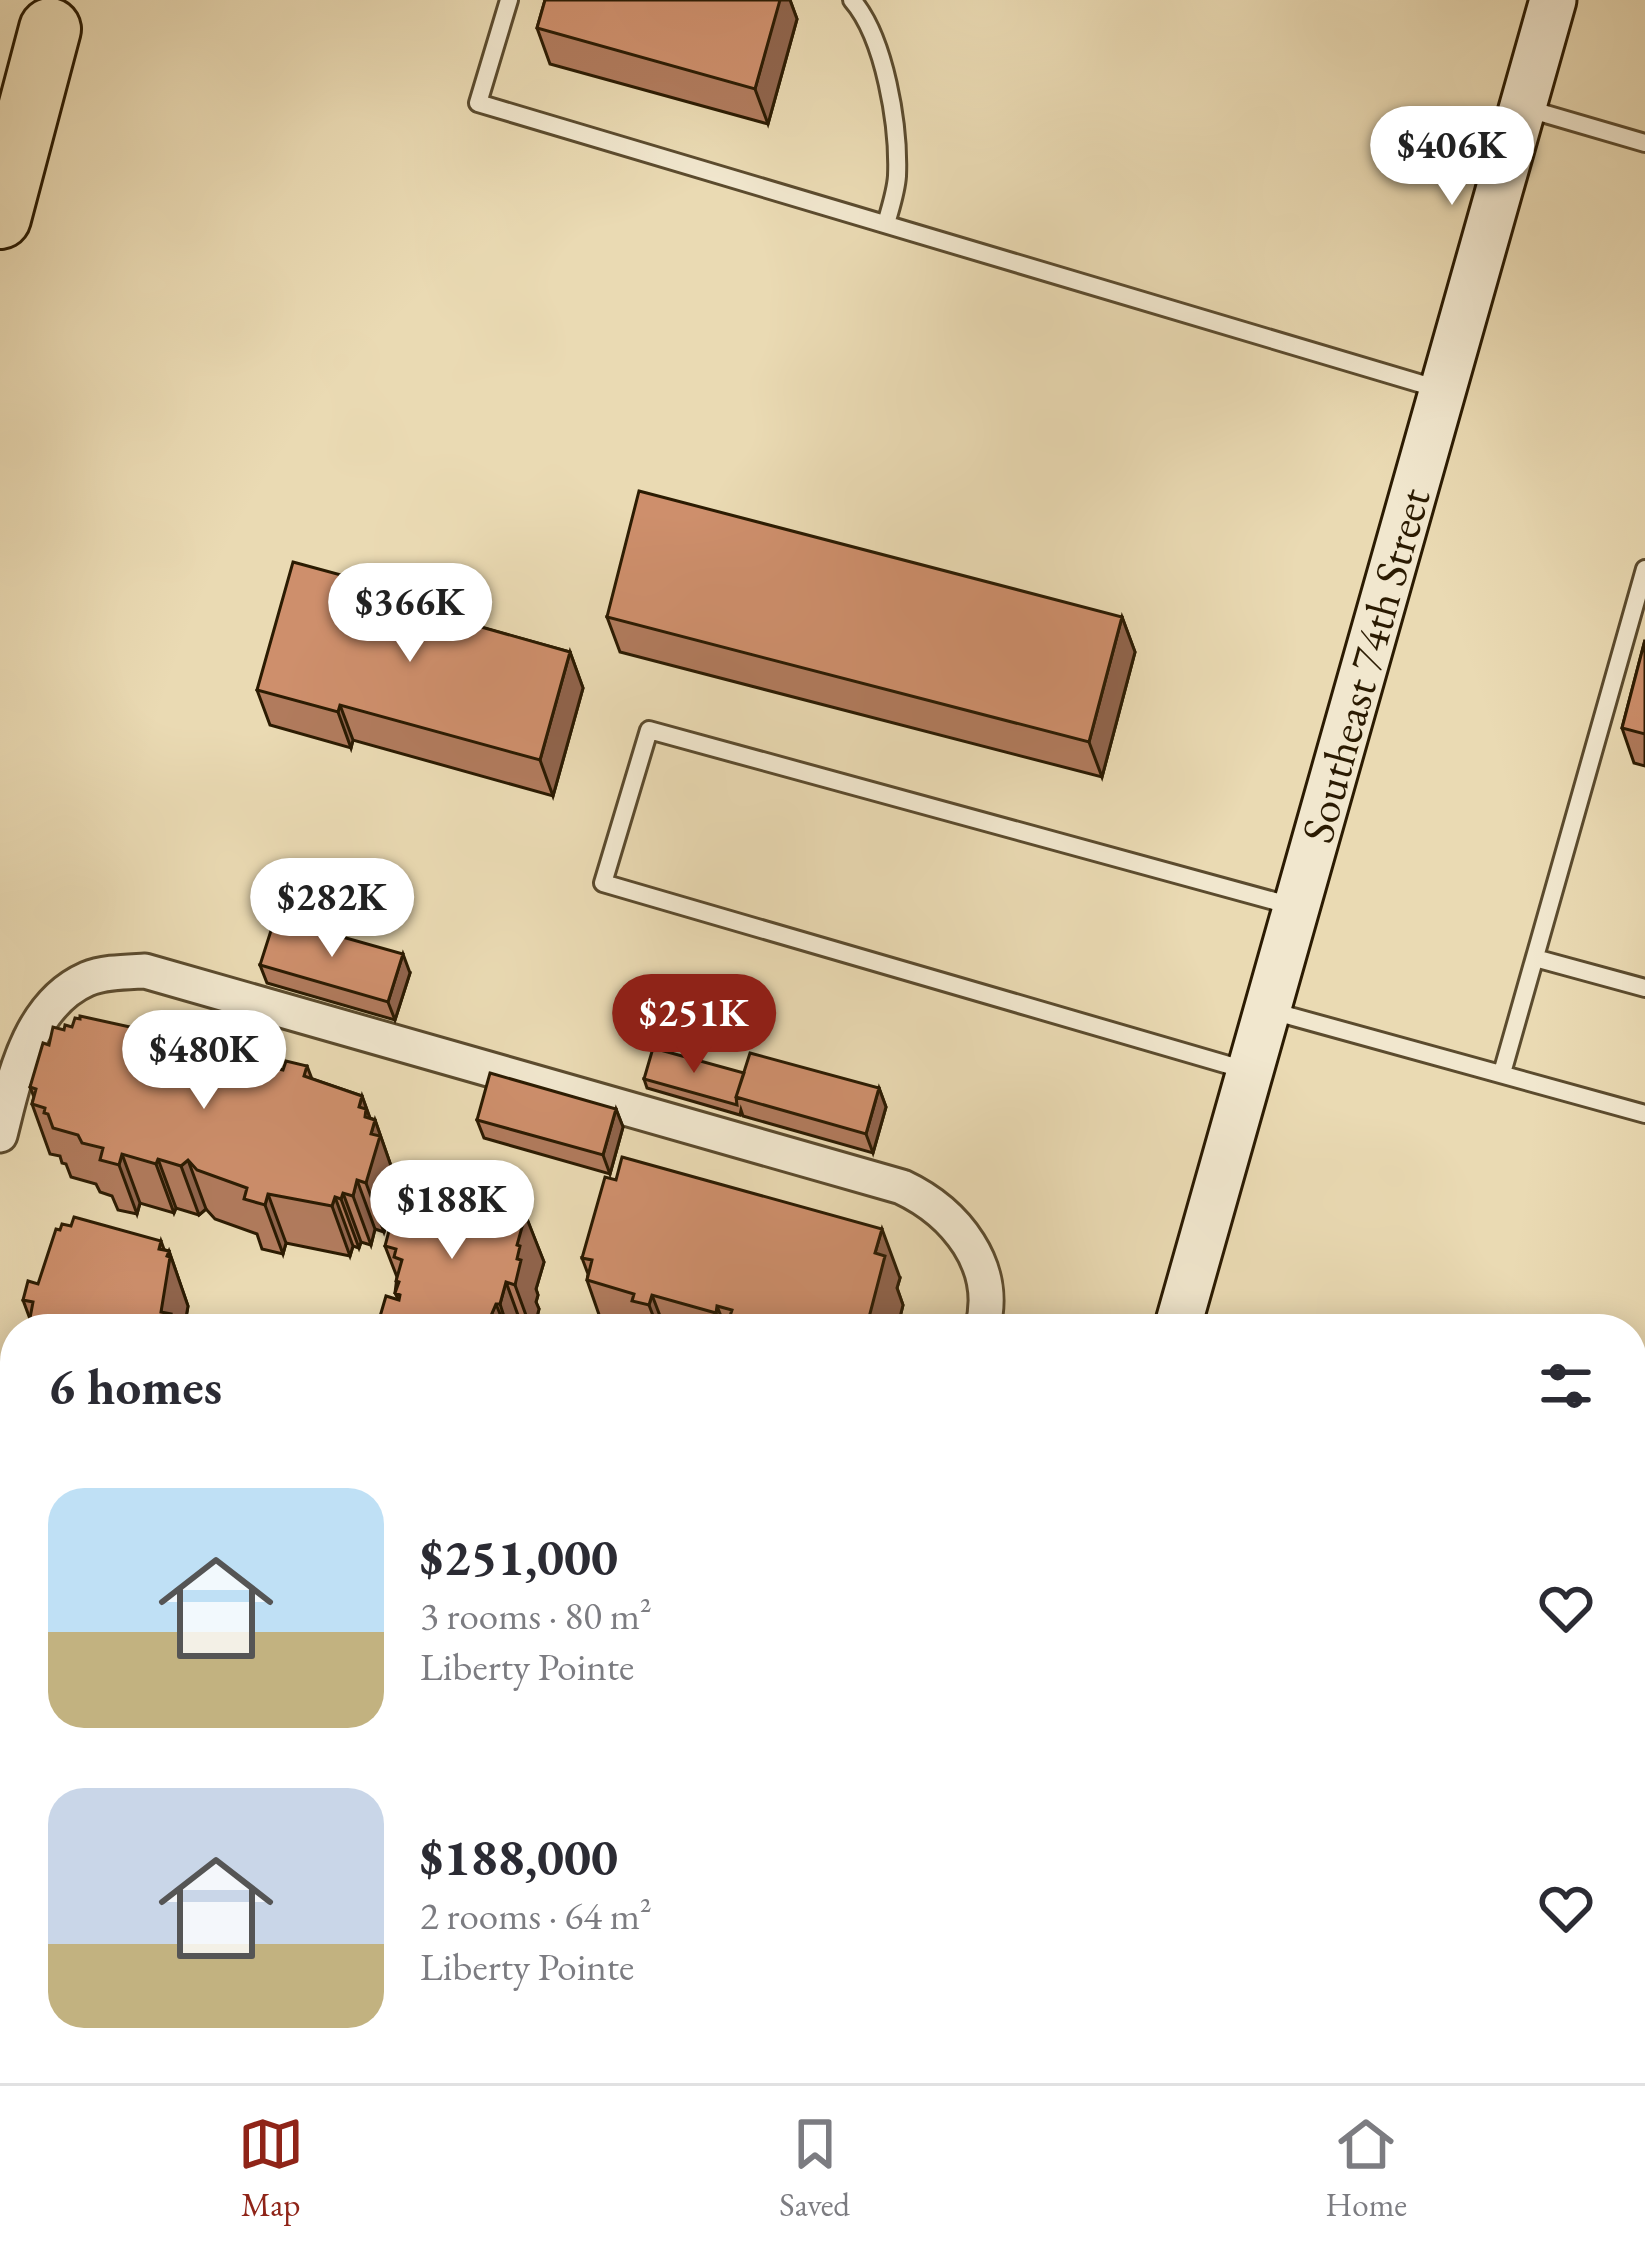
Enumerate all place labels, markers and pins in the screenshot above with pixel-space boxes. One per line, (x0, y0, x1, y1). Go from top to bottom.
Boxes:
pin: $406K (1368, 106, 1536, 208)
pin: $366K (326, 563, 494, 665)
pin: $282K (248, 858, 416, 960)
pin: $251K (610, 974, 778, 1076)
pin: $480K (120, 1010, 288, 1112)
pin: $188K (368, 1160, 536, 1262)

